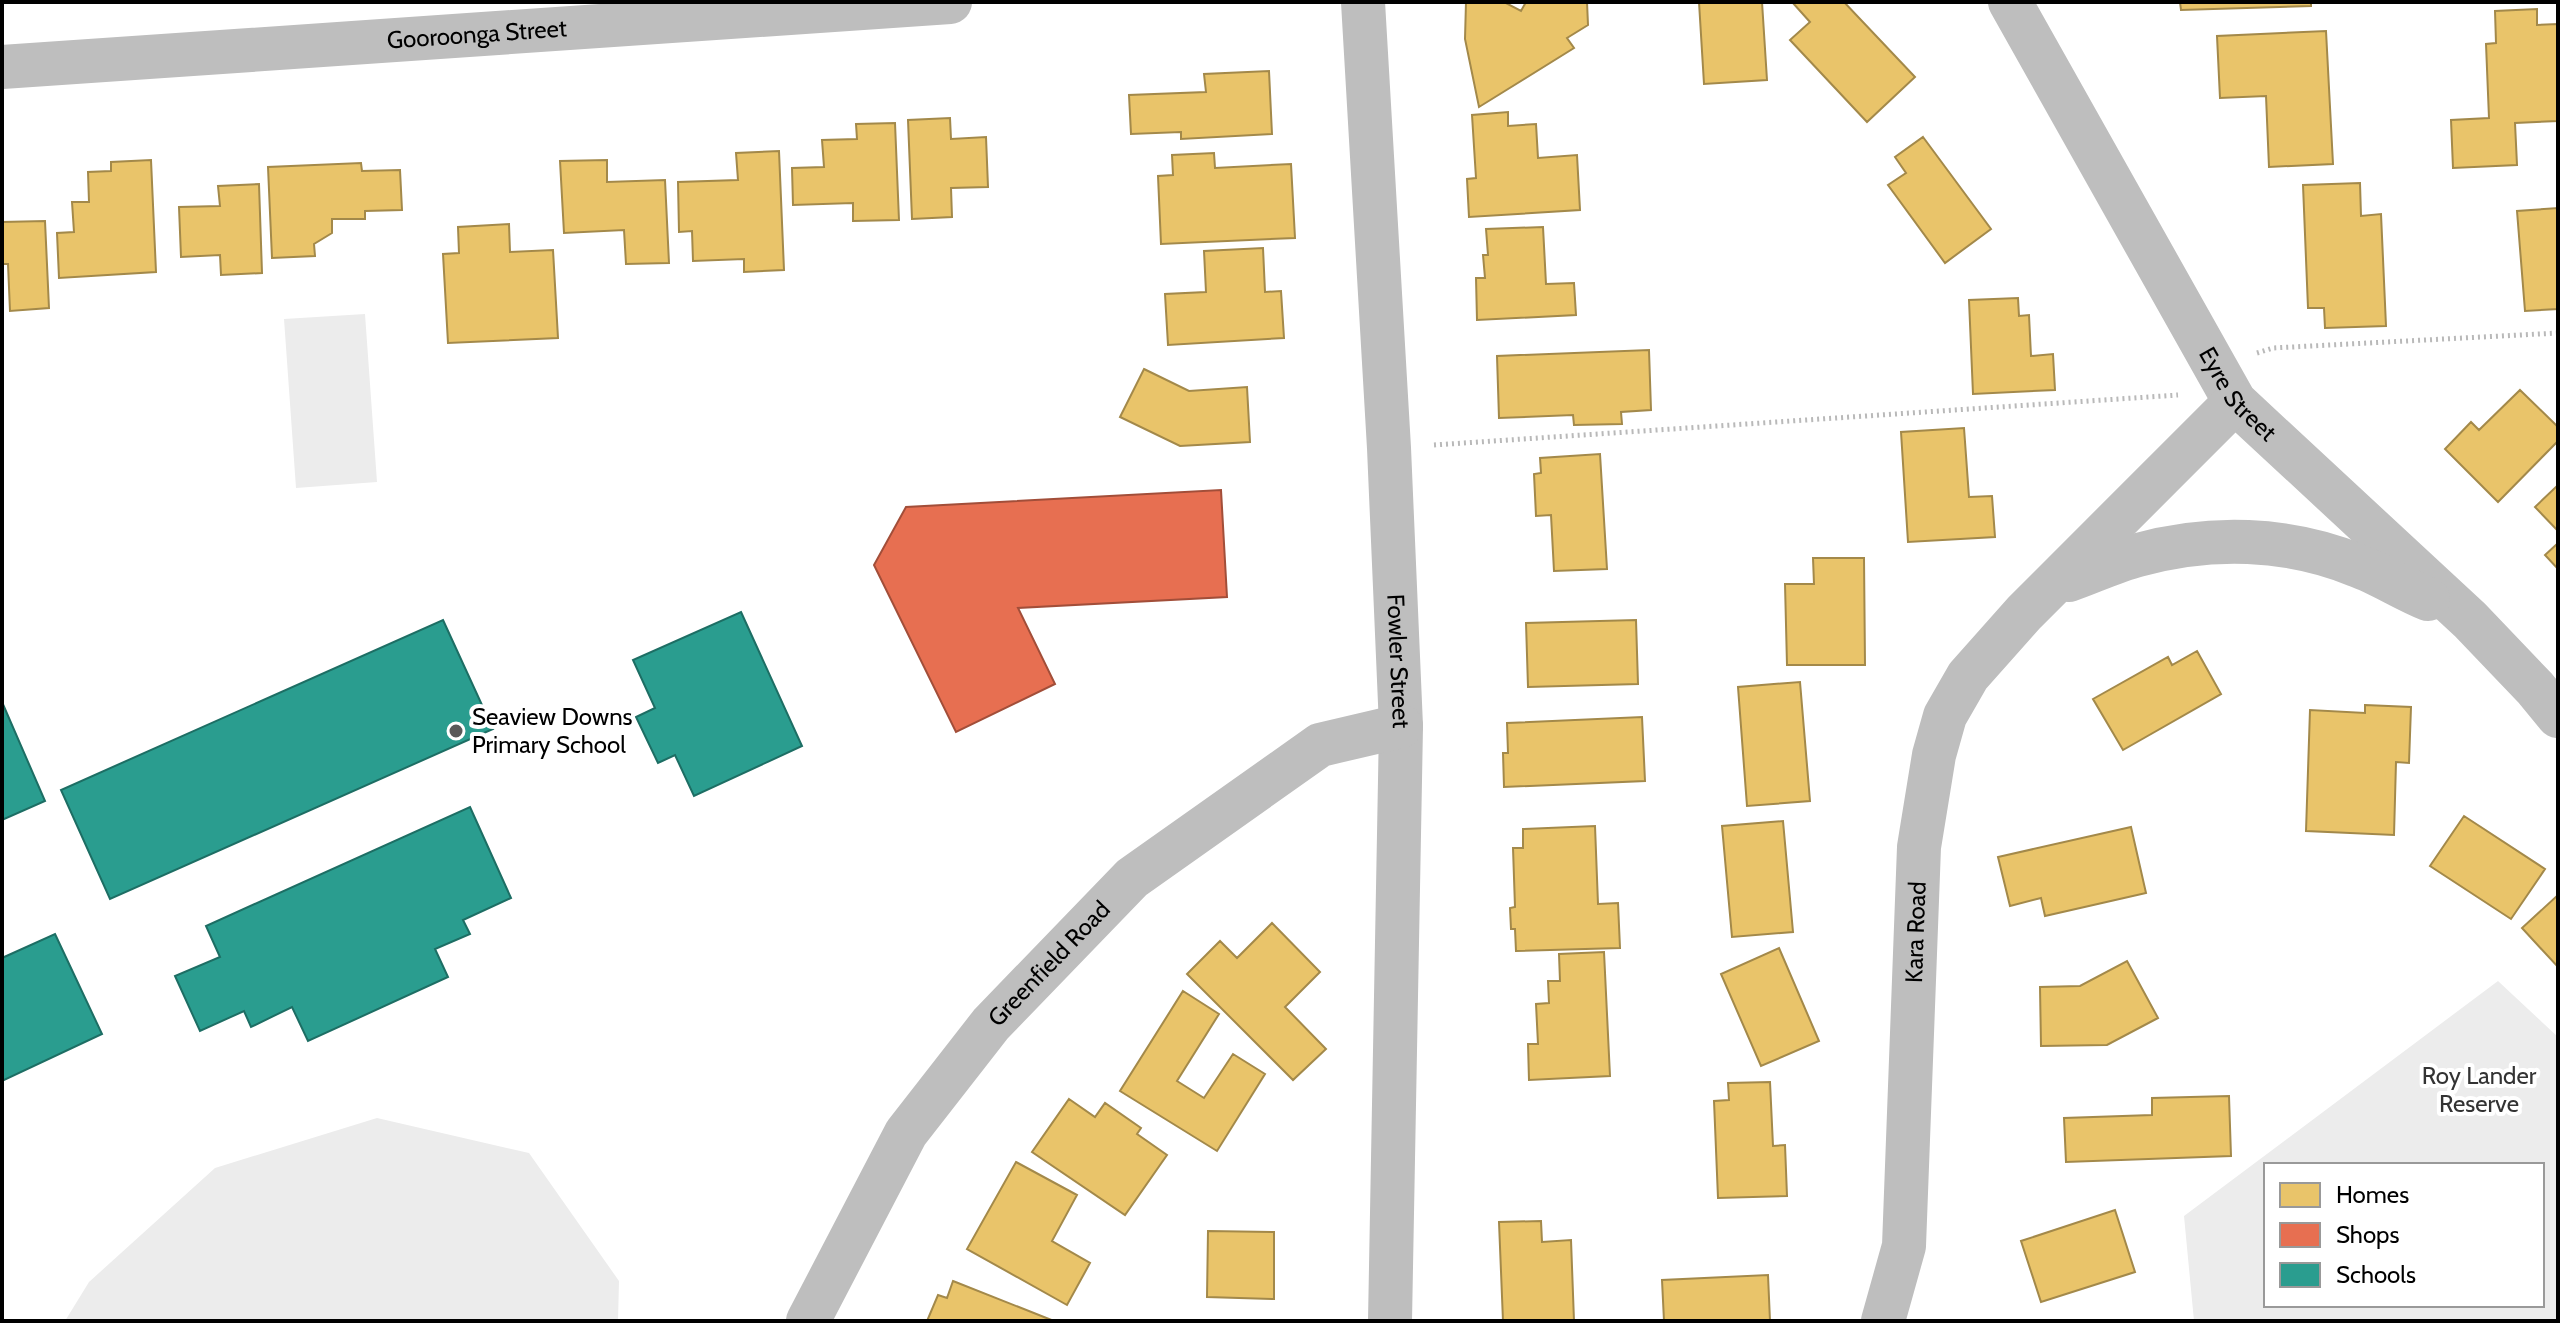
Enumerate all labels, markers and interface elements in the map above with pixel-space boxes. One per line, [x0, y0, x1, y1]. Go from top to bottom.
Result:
street label: Gooroonga Street [386, 13, 568, 55]
street label: Eyre Street [2193, 342, 2283, 447]
street label: Fowler Street [1381, 593, 1416, 729]
place label: Seaview Downs Primary School [472, 702, 633, 759]
marker: Seaview Downs Primary School [447, 722, 465, 740]
street label: Kara Road [1899, 881, 1932, 983]
street label: Greenfield Road [982, 895, 1116, 1032]
park label: Roy Lander Reserve [2422, 1061, 2537, 1118]
legend [2264, 1163, 2544, 1307]
text: Homes [2336, 1180, 2409, 1209]
text: Shops [2336, 1220, 2399, 1249]
text: Schools [2336, 1260, 2416, 1289]

